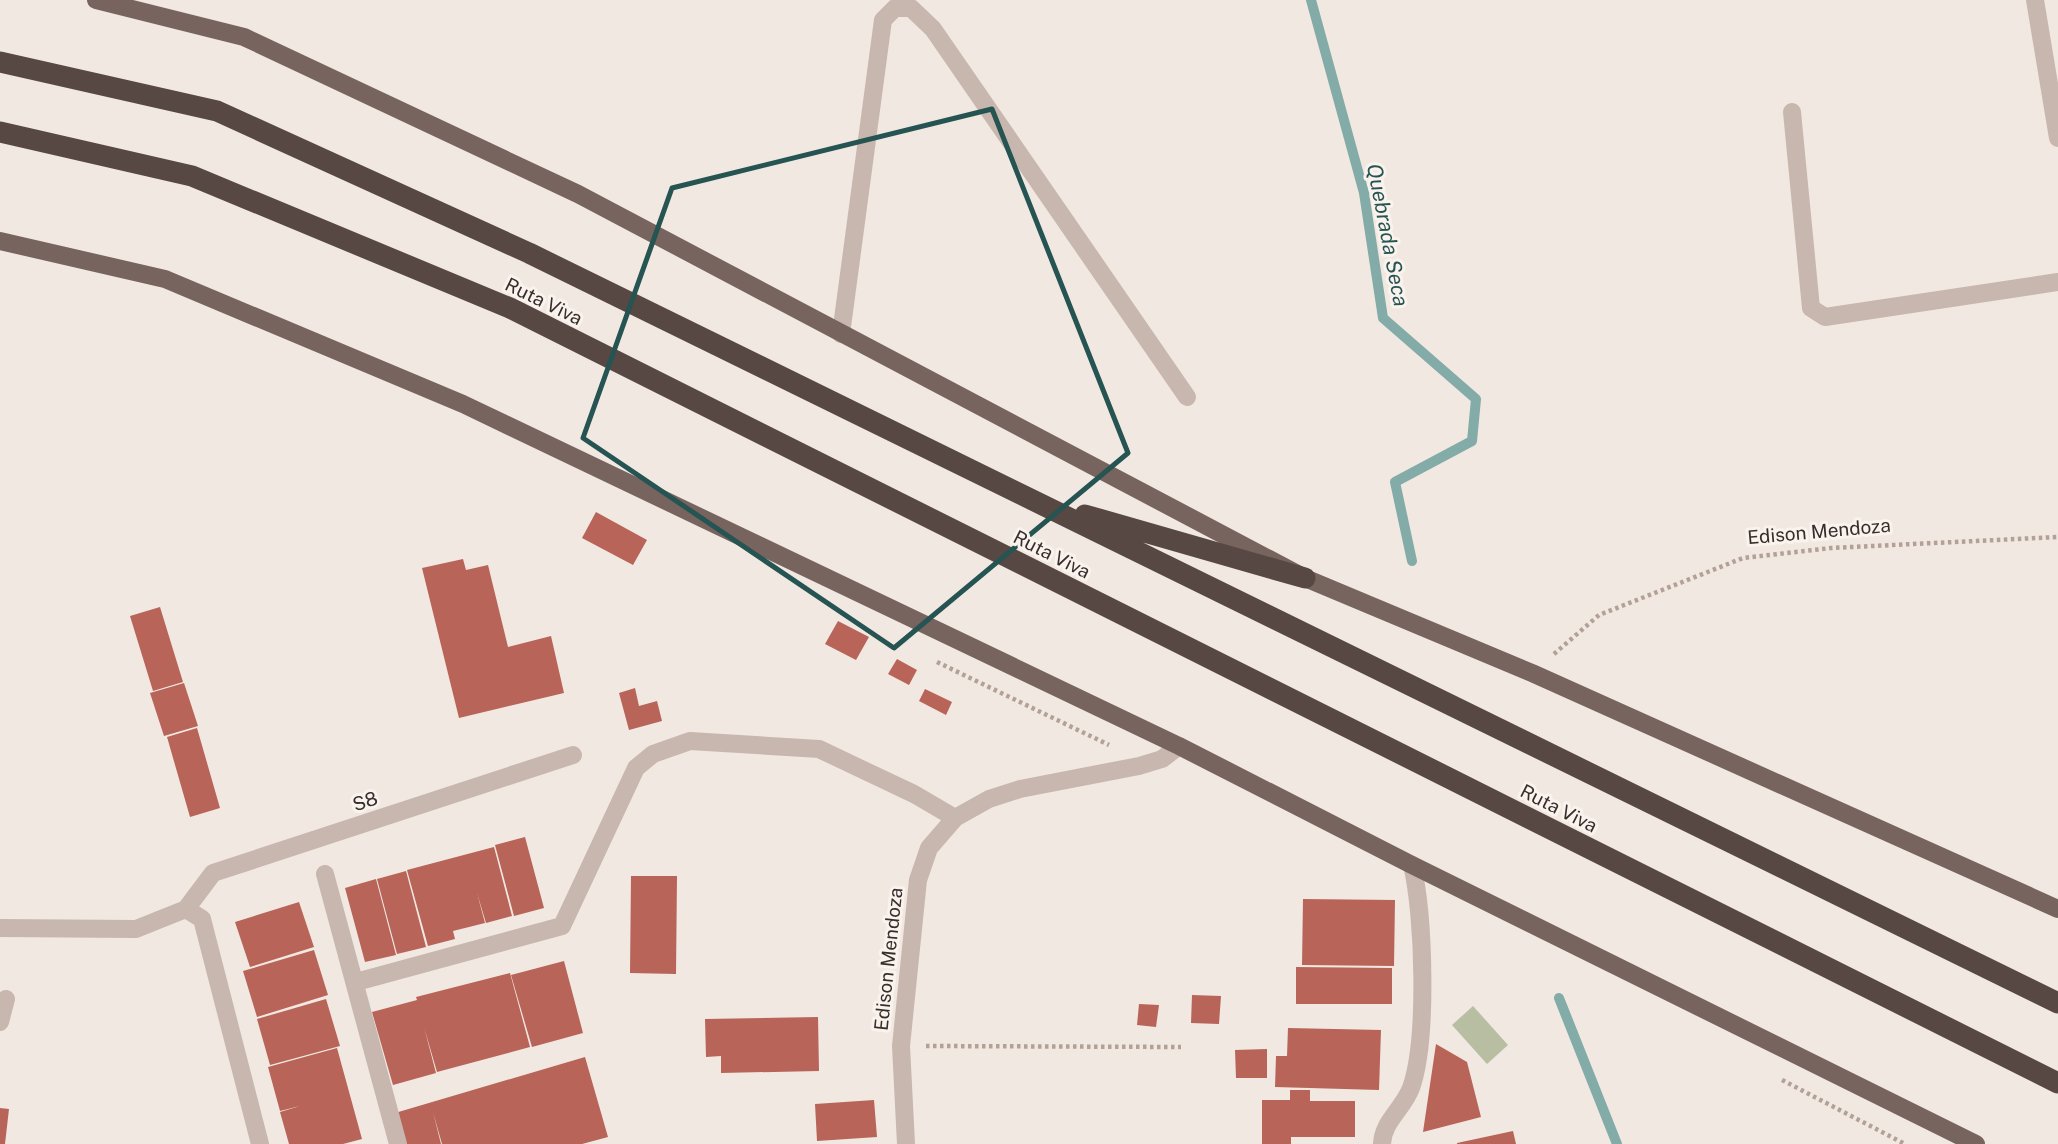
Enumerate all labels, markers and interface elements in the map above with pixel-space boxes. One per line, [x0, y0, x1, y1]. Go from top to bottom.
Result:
water label: Quebrada Seca [1362, 162, 1414, 308]
street label: Ruta Viva [502, 273, 586, 329]
street label: Edison Mendoza [1746, 514, 1892, 548]
street label: Ruta Viva [1010, 525, 1094, 583]
street label: Ruta Viva [1517, 779, 1601, 837]
street label: S8 [350, 787, 380, 815]
street label: Edison Mendoza [870, 886, 906, 1032]

